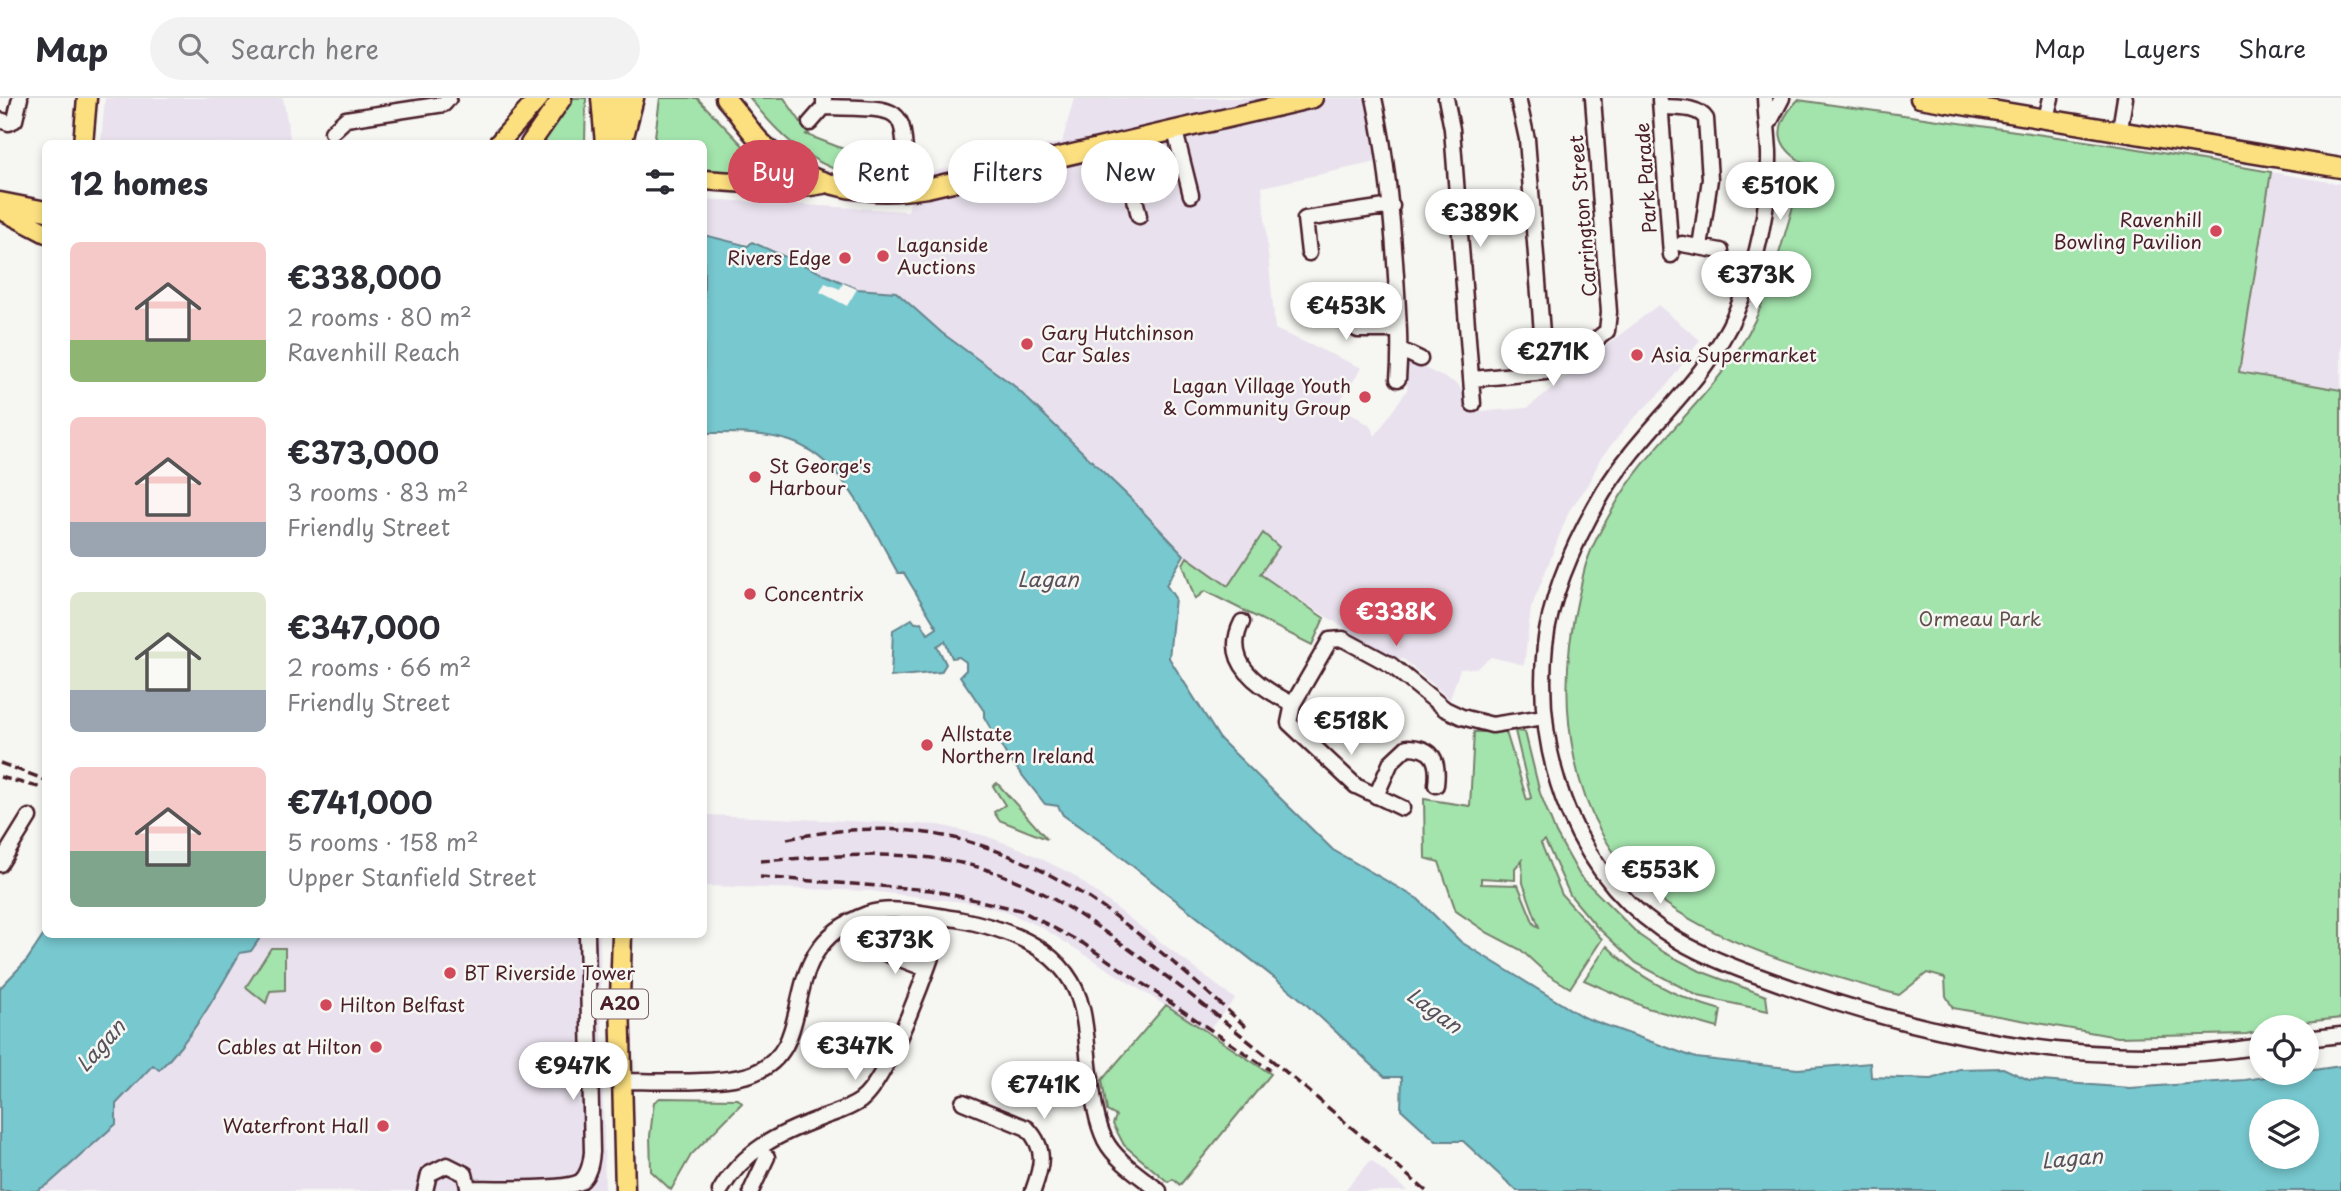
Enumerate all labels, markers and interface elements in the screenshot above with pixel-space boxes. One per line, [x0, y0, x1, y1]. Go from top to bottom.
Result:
search box [150, 17, 640, 80]
text: Map [35, 23, 108, 73]
icon: search [174, 29, 212, 67]
text: Search here [230, 29, 379, 68]
text: Map [2034, 30, 2085, 66]
text: Layers [2123, 30, 2200, 66]
text: Share [2238, 30, 2306, 66]
street label: Park Parade [1627, 122, 1663, 234]
street label: Carrington Street [1561, 134, 1603, 298]
chip: Buy [728, 140, 819, 203]
chip: Rent [833, 140, 934, 203]
chip: Filters [948, 140, 1067, 203]
chip: New [1081, 140, 1179, 203]
text: 12 homes [70, 160, 208, 205]
pin: €510K [1731, 162, 1829, 222]
icon: filters [641, 163, 679, 201]
text: €510K [1741, 167, 1819, 202]
pin: €389K [1431, 190, 1529, 249]
text: €389K [1441, 194, 1519, 229]
place label: Ravenhill Bowling Pavilion [2053, 205, 2202, 255]
marker: Ravenhill Bowling Pavilion [2208, 223, 2224, 239]
place label: Laganside Auctions [897, 230, 988, 280]
place label: Rivers Edge [727, 243, 831, 271]
marker: Laganside Auctions [875, 248, 891, 264]
marker: Rivers Edge [837, 250, 853, 266]
pin: €373K [1707, 252, 1805, 311]
text: €338,000 [287, 254, 442, 299]
text: €373K [1717, 256, 1795, 291]
icon: home [126, 270, 210, 354]
pin: €453K [1297, 282, 1395, 342]
text: €453K [1306, 287, 1386, 322]
text: 2 rooms · 80 m² [287, 299, 472, 334]
place label: Gary Hutchinson Car Sales [1041, 318, 1194, 368]
pin: €271K [1504, 328, 1602, 388]
text: €271K [1517, 333, 1589, 368]
text: Ravenhill Reach [287, 334, 460, 369]
marker: Gary Hutchinson Car Sales [1019, 336, 1035, 352]
place label: Asia Supermarket [1651, 340, 1817, 368]
marker: Asia Supermarket [1629, 347, 1645, 363]
place label: Lagan Village Youth & Community Group [1163, 371, 1351, 421]
marker: Lagan Village Youth & Community Group [1357, 389, 1373, 405]
text: €373,000 [287, 429, 439, 474]
icon: home [126, 445, 210, 529]
place label: St George's Harbour [769, 451, 871, 501]
marker: St George's Harbour [747, 469, 763, 485]
text: 3 rooms · 83 m² [287, 474, 469, 509]
text: Friendly Street [287, 509, 450, 544]
water label: Lagan [1017, 562, 1080, 594]
place label: Concentrix [764, 579, 864, 607]
marker: Concentrix [742, 586, 758, 602]
pin: €338K [1347, 588, 1445, 648]
text: €338K [1356, 593, 1436, 628]
text: €347,000 [287, 604, 440, 649]
park label: Ormeau Park [1919, 604, 2042, 632]
icon: home [126, 620, 210, 704]
text: 2 rooms · 66 m² [287, 649, 471, 684]
text: Friendly Street [287, 684, 450, 719]
pin: €518K [1302, 698, 1400, 757]
text: €518K [1314, 702, 1388, 737]
place label: Allstate Northern Ireland [941, 719, 1095, 769]
marker: Allstate Northern Ireland [919, 737, 935, 753]
text: €741,000 [287, 779, 433, 824]
icon: home [126, 795, 210, 879]
text: 5 rooms · 158 m² [287, 824, 479, 859]
pin: €553K [1611, 846, 1709, 906]
text: €553K [1621, 851, 1699, 886]
text: Upper Stanfield Street [287, 859, 536, 894]
pin: €373K [846, 916, 944, 976]
text: €373K [856, 921, 934, 956]
place label: BT Riverside Tower [464, 958, 635, 986]
marker: BT Riverside Tower [442, 965, 458, 981]
water label: Lagan [1401, 978, 1471, 1041]
road number: A20 [592, 989, 648, 1018]
place label: Hilton Belfast [340, 990, 465, 1018]
marker: Hilton Belfast [318, 997, 334, 1013]
water label: Lagan [67, 1010, 133, 1078]
map controls [2249, 1015, 2319, 1169]
button: locate [2249, 1015, 2319, 1085]
pin: €347K [806, 1023, 904, 1082]
text: €347K [816, 1027, 894, 1062]
place label: Cables at Hilton [217, 1032, 362, 1060]
marker: Cables at Hilton [368, 1039, 384, 1055]
pin: €947K [524, 1042, 622, 1102]
text: €947K [535, 1047, 611, 1082]
pin: €741K [995, 1062, 1093, 1121]
text: €741K [1007, 1066, 1081, 1101]
button: layers [2249, 1099, 2319, 1169]
place label: Waterfront Hall [223, 1111, 369, 1139]
marker: Waterfront Hall [375, 1118, 391, 1134]
water label: Lagan [2040, 1138, 2105, 1176]

